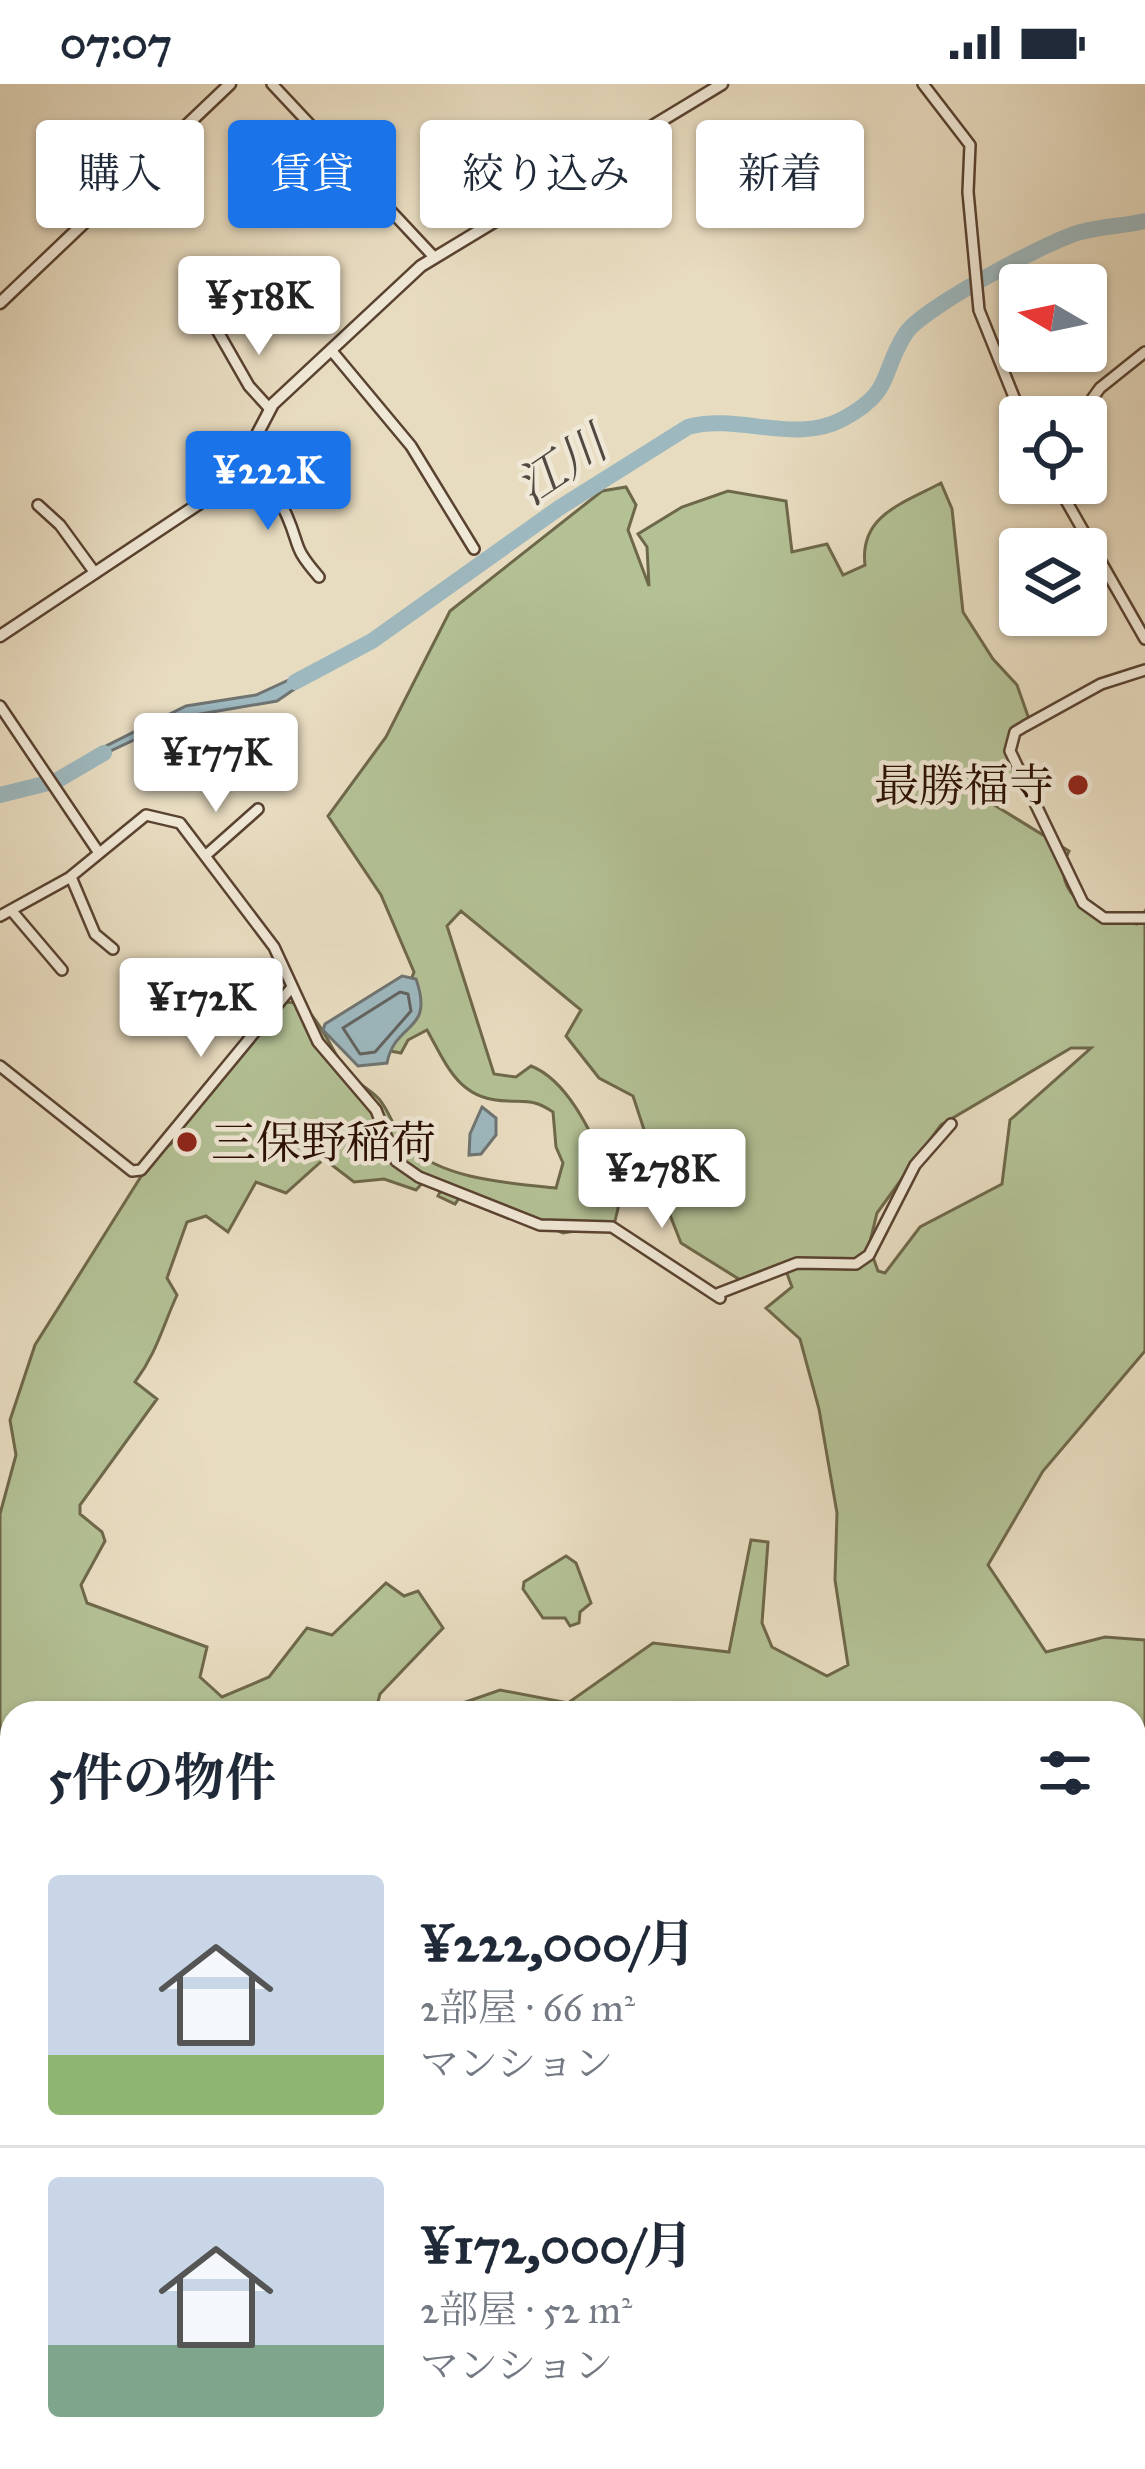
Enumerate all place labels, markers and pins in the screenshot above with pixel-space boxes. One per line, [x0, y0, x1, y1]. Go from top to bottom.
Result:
pin: ¥518K [175, 256, 343, 358]
pin: ¥222K [184, 431, 352, 533]
pin: ¥177K [132, 713, 300, 815]
place label: 最勝福寺 [874, 758, 1054, 813]
marker: 最勝福寺 [1065, 772, 1091, 798]
pin: ¥172K [117, 958, 285, 1060]
place label: 三保野稲荷 [211, 1115, 436, 1170]
marker: 三保野稲荷 [174, 1129, 200, 1155]
pin: ¥278K [578, 1129, 746, 1231]

